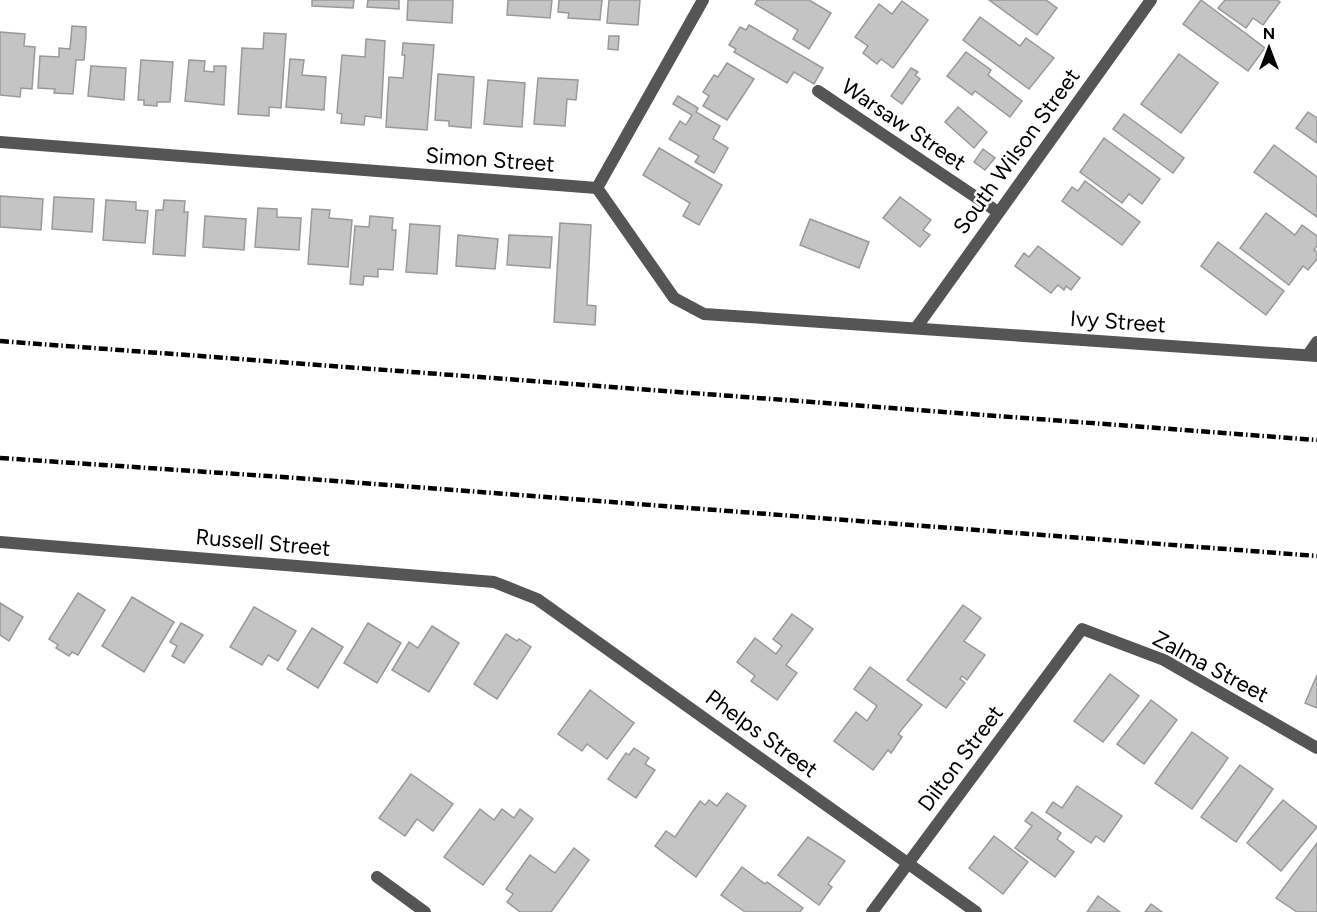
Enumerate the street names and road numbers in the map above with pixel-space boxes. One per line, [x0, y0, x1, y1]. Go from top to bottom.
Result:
street label: South Wilson Street [947, 63, 1086, 239]
street label: Warsaw Street [836, 73, 971, 176]
street label: Simon Street [424, 142, 555, 177]
street label: Ivy Street [1069, 305, 1167, 338]
street label: Russell Street [194, 523, 332, 562]
street label: Zalma Street [1148, 625, 1273, 708]
street label: Phelps Street [700, 684, 823, 783]
street label: Dilton Street [912, 700, 1009, 817]

